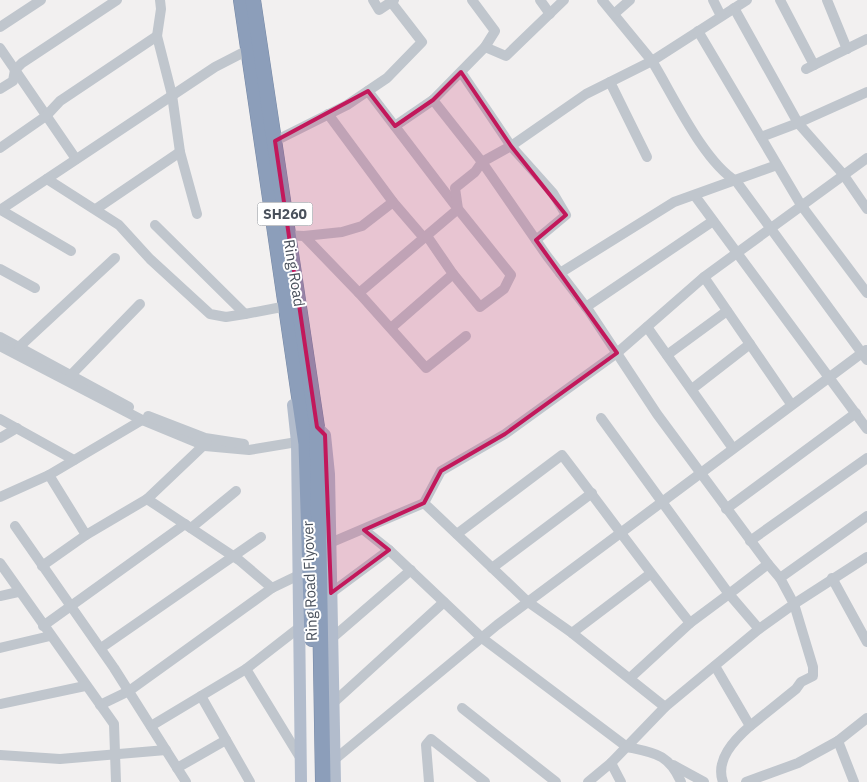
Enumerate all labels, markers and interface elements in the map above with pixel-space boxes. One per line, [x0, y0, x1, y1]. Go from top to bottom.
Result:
road number: SH260 [258, 202, 312, 225]
street label: Ring Road [280, 238, 309, 308]
street label: Ring Road Flyover [298, 520, 321, 641]

